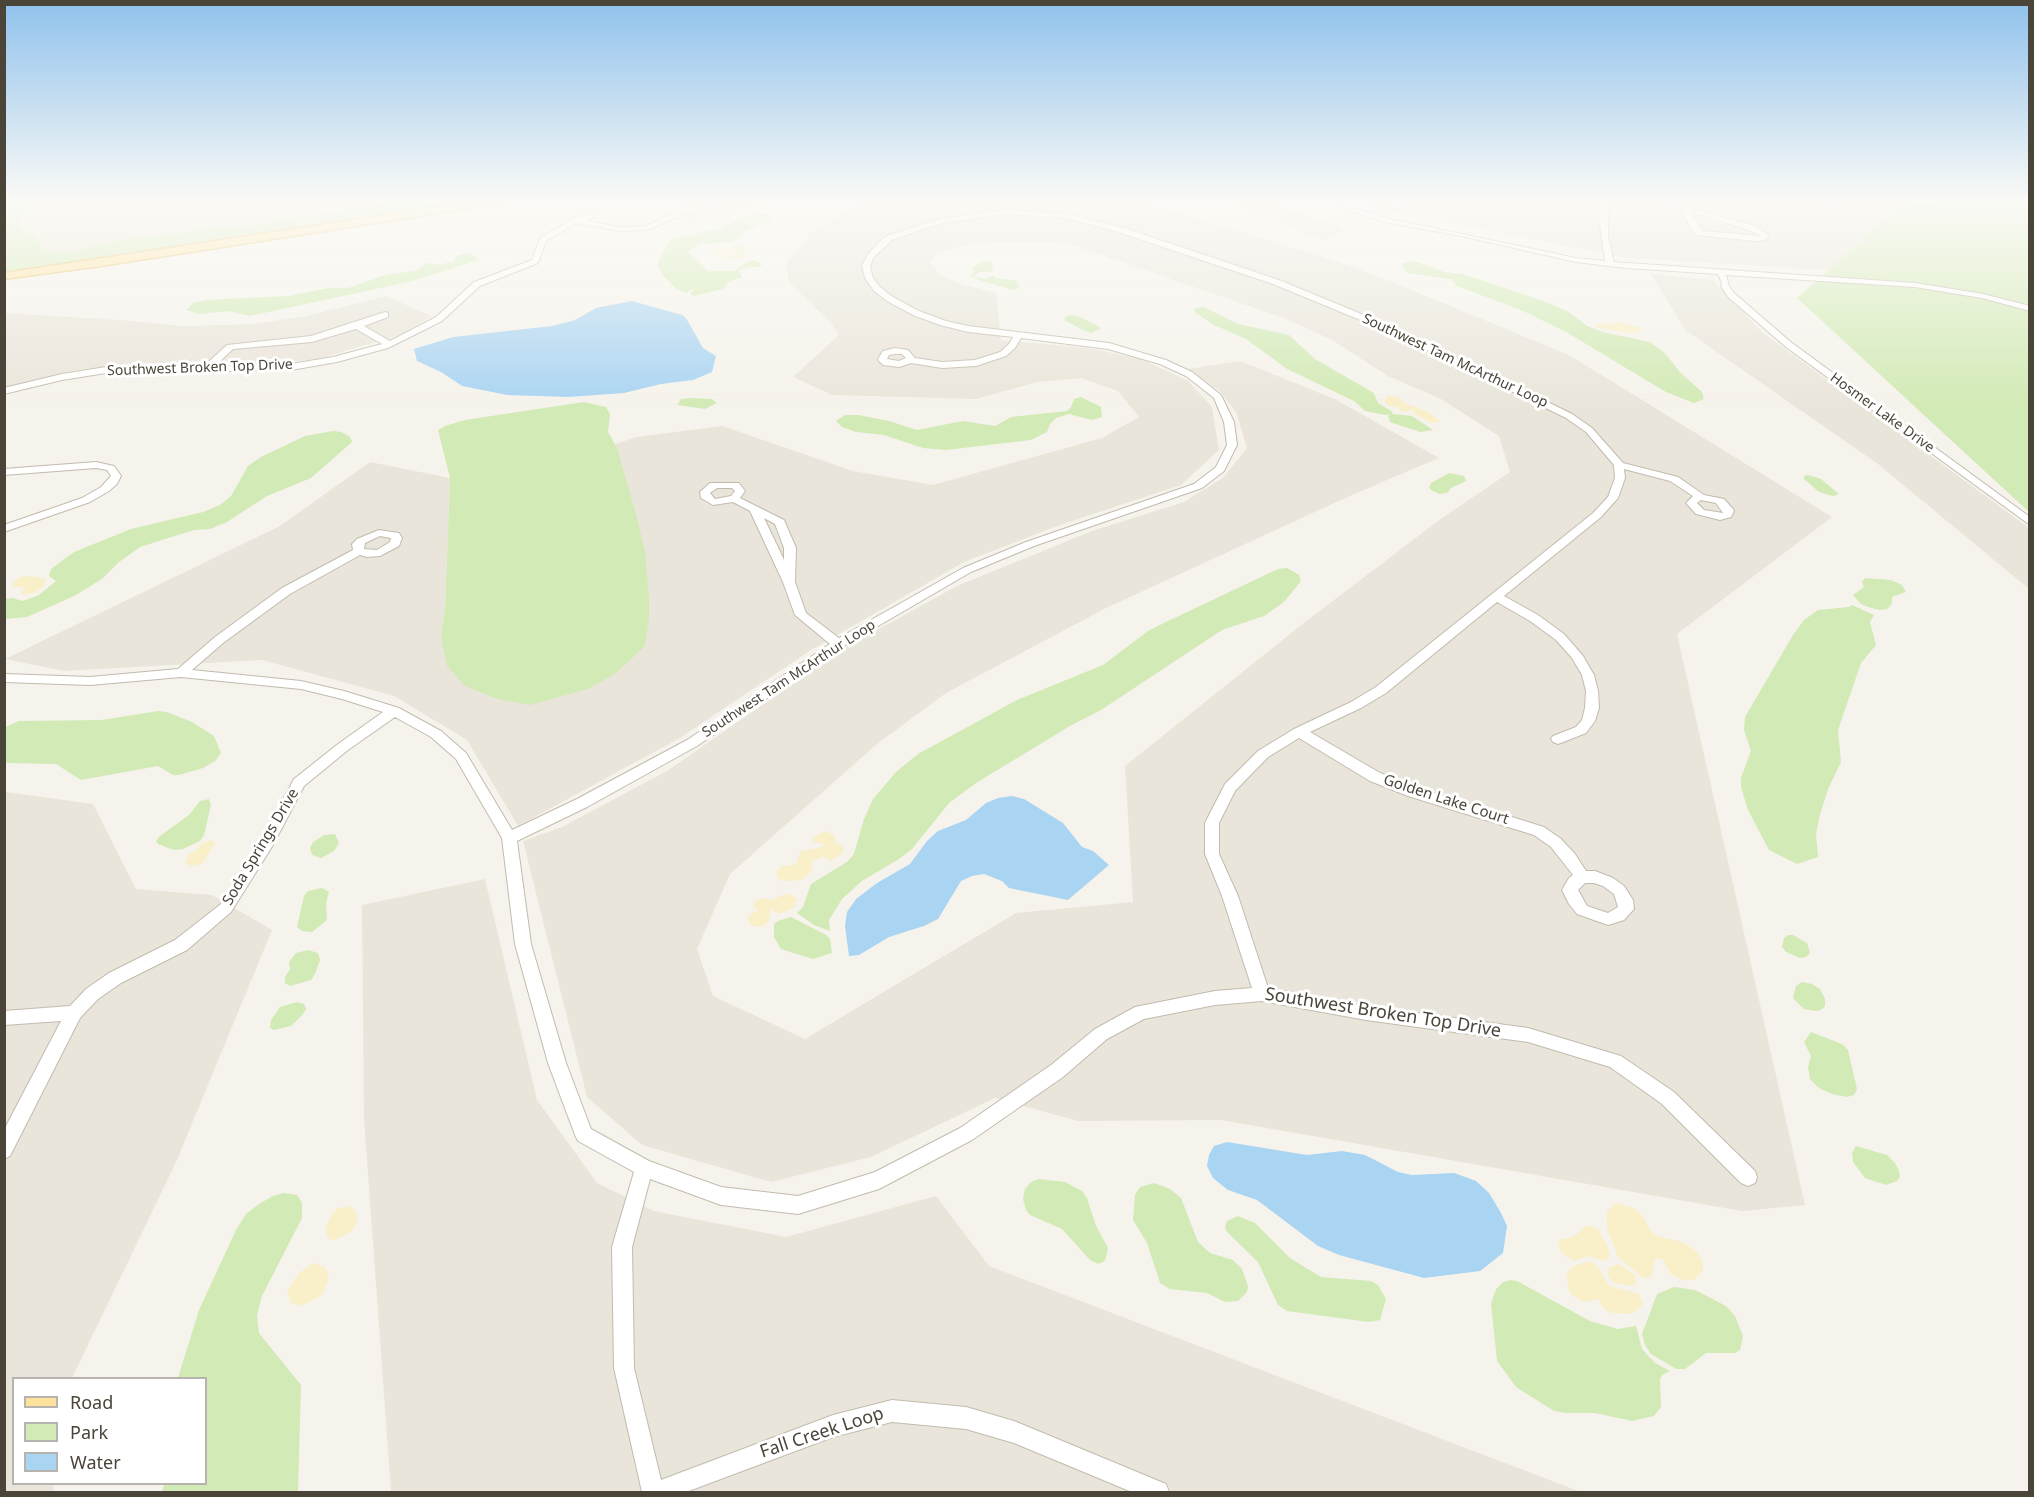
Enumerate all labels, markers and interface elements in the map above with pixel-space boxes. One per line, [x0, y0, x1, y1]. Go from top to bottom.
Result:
street label: Southwest Tam McArthur Loop [1360, 311, 1550, 411]
street label: Southwest Broken Top Drive [107, 356, 293, 380]
street label: Hosmer Lake Drive [1827, 370, 1937, 456]
street label: Southwest Tam McArthur Loop [699, 617, 879, 741]
street label: Golden Lake Court [1381, 771, 1511, 829]
street label: Soda Springs Drive [219, 785, 303, 909]
street label: Southwest Broken Top Drive [1263, 984, 1503, 1042]
legend [12, 1377, 207, 1485]
text: Road [70, 1390, 113, 1414]
street label: Fall Creek Loop [757, 1403, 887, 1463]
text: Park [70, 1420, 108, 1444]
text: Water [70, 1450, 121, 1474]

